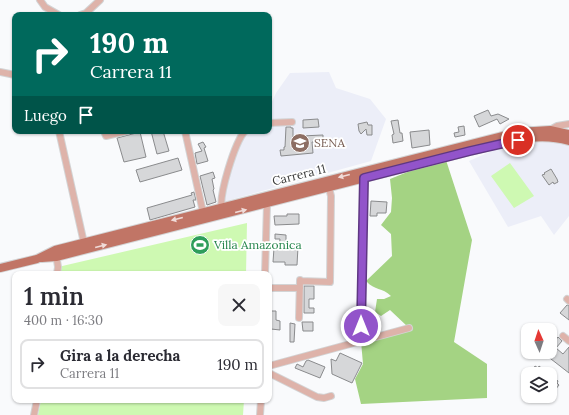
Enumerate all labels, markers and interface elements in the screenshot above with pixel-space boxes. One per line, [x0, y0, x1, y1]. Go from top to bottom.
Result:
text: 190 m [90, 25, 168, 61]
icon: right [24, 28, 76, 80]
text: Carrera 11 [90, 60, 172, 83]
icon: arrive [75, 104, 97, 126]
text: Luego [24, 106, 67, 125]
pin [501, 123, 535, 157]
icon: arrive [507, 129, 529, 151]
school or university icon: SENA [289, 132, 311, 154]
place label: SENA [314, 135, 345, 150]
street label: Carrera 11 [271, 161, 327, 188]
one-way arrow [338, 173, 350, 179]
one-way arrow [235, 207, 247, 213]
one-way arrow [171, 216, 183, 222]
sports icon: Villa Amazonica [189, 234, 211, 256]
place label: Villa Amazonica [213, 237, 302, 252]
one-way arrow [96, 243, 108, 249]
text: 1 min [24, 281, 84, 312]
button: close [218, 284, 260, 326]
position arrow [340, 305, 382, 347]
text: 400 m · 16:30 [24, 312, 103, 329]
north arrow [521, 323, 557, 359]
map controls [521, 323, 557, 403]
text: Gira a la derecha [60, 346, 180, 365]
icon: right [26, 353, 48, 375]
text: 190 m [217, 355, 258, 374]
text: Carrera 11 [60, 365, 119, 382]
button: layers [521, 367, 557, 403]

